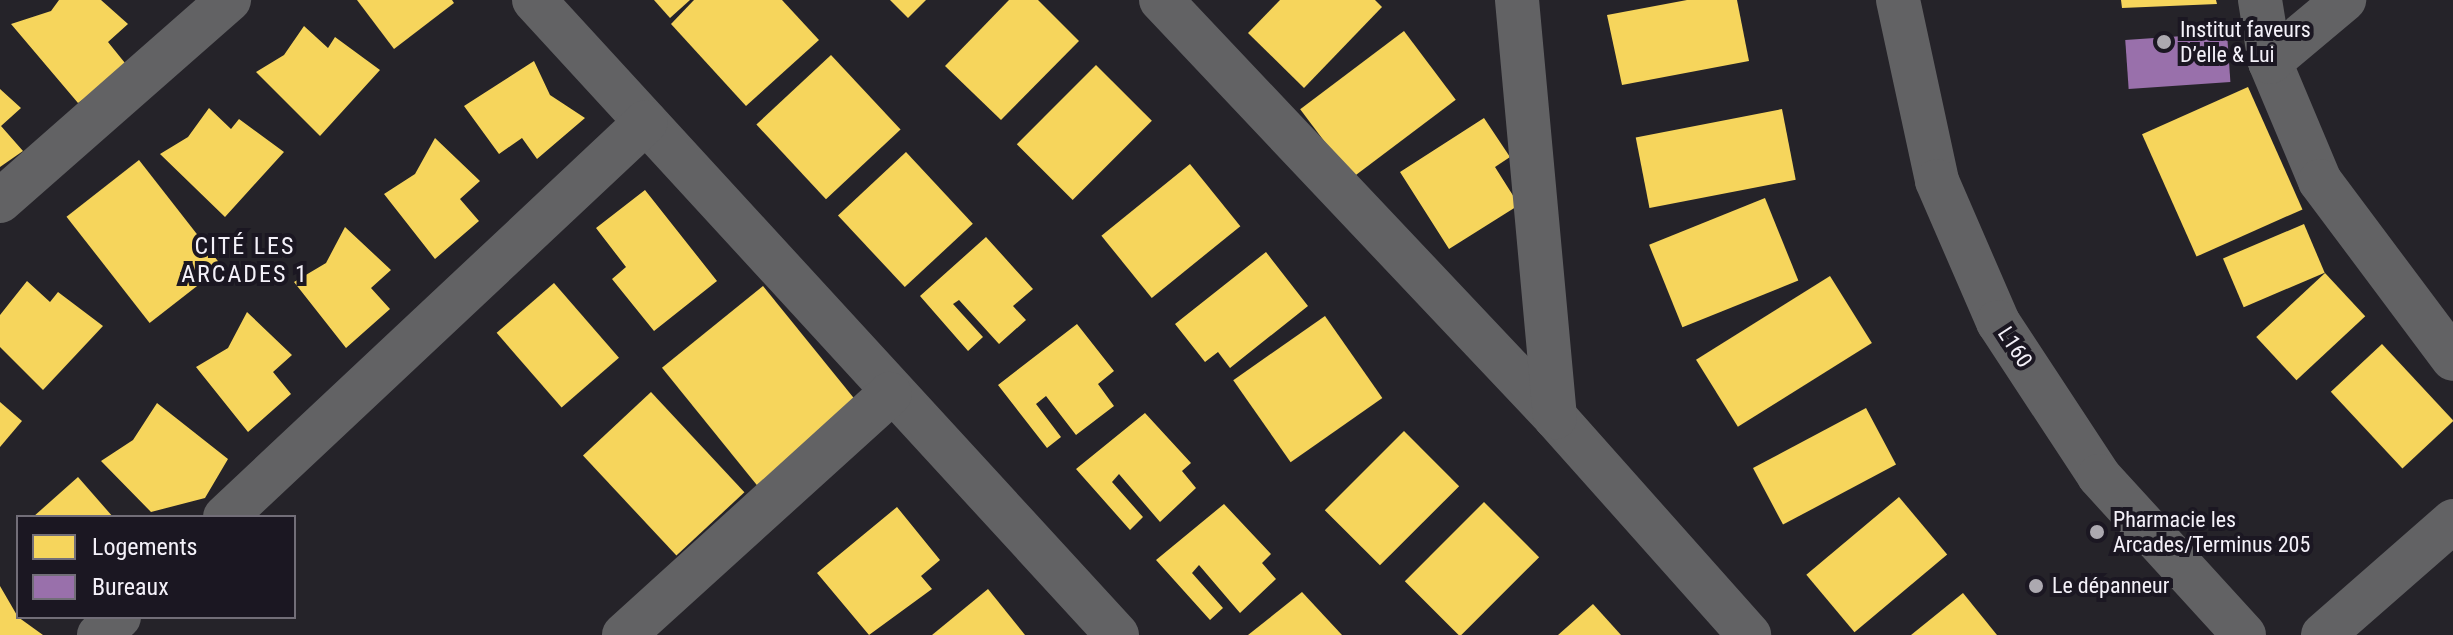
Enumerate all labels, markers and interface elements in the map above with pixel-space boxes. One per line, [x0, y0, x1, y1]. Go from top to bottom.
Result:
place label: Institut faveurs D’elle & Lui [2180, 16, 2311, 68]
marker: Institut faveurs D’elle & Lui [2155, 33, 2173, 51]
district label: CITÉ LES ARCADES 1 [181, 233, 309, 289]
street label: L160 [1992, 322, 2038, 372]
place label: Pharmacie les Arcades/Terminus 205 [2113, 506, 2310, 558]
legend [16, 515, 296, 619]
marker: Pharmacie les Arcades/Terminus 205 [2088, 523, 2106, 541]
text: Logements [92, 533, 198, 561]
text: Bureaux [92, 573, 169, 601]
place label: Le dépanneur [2052, 573, 2169, 599]
marker: Le dépanneur [2027, 577, 2045, 595]

